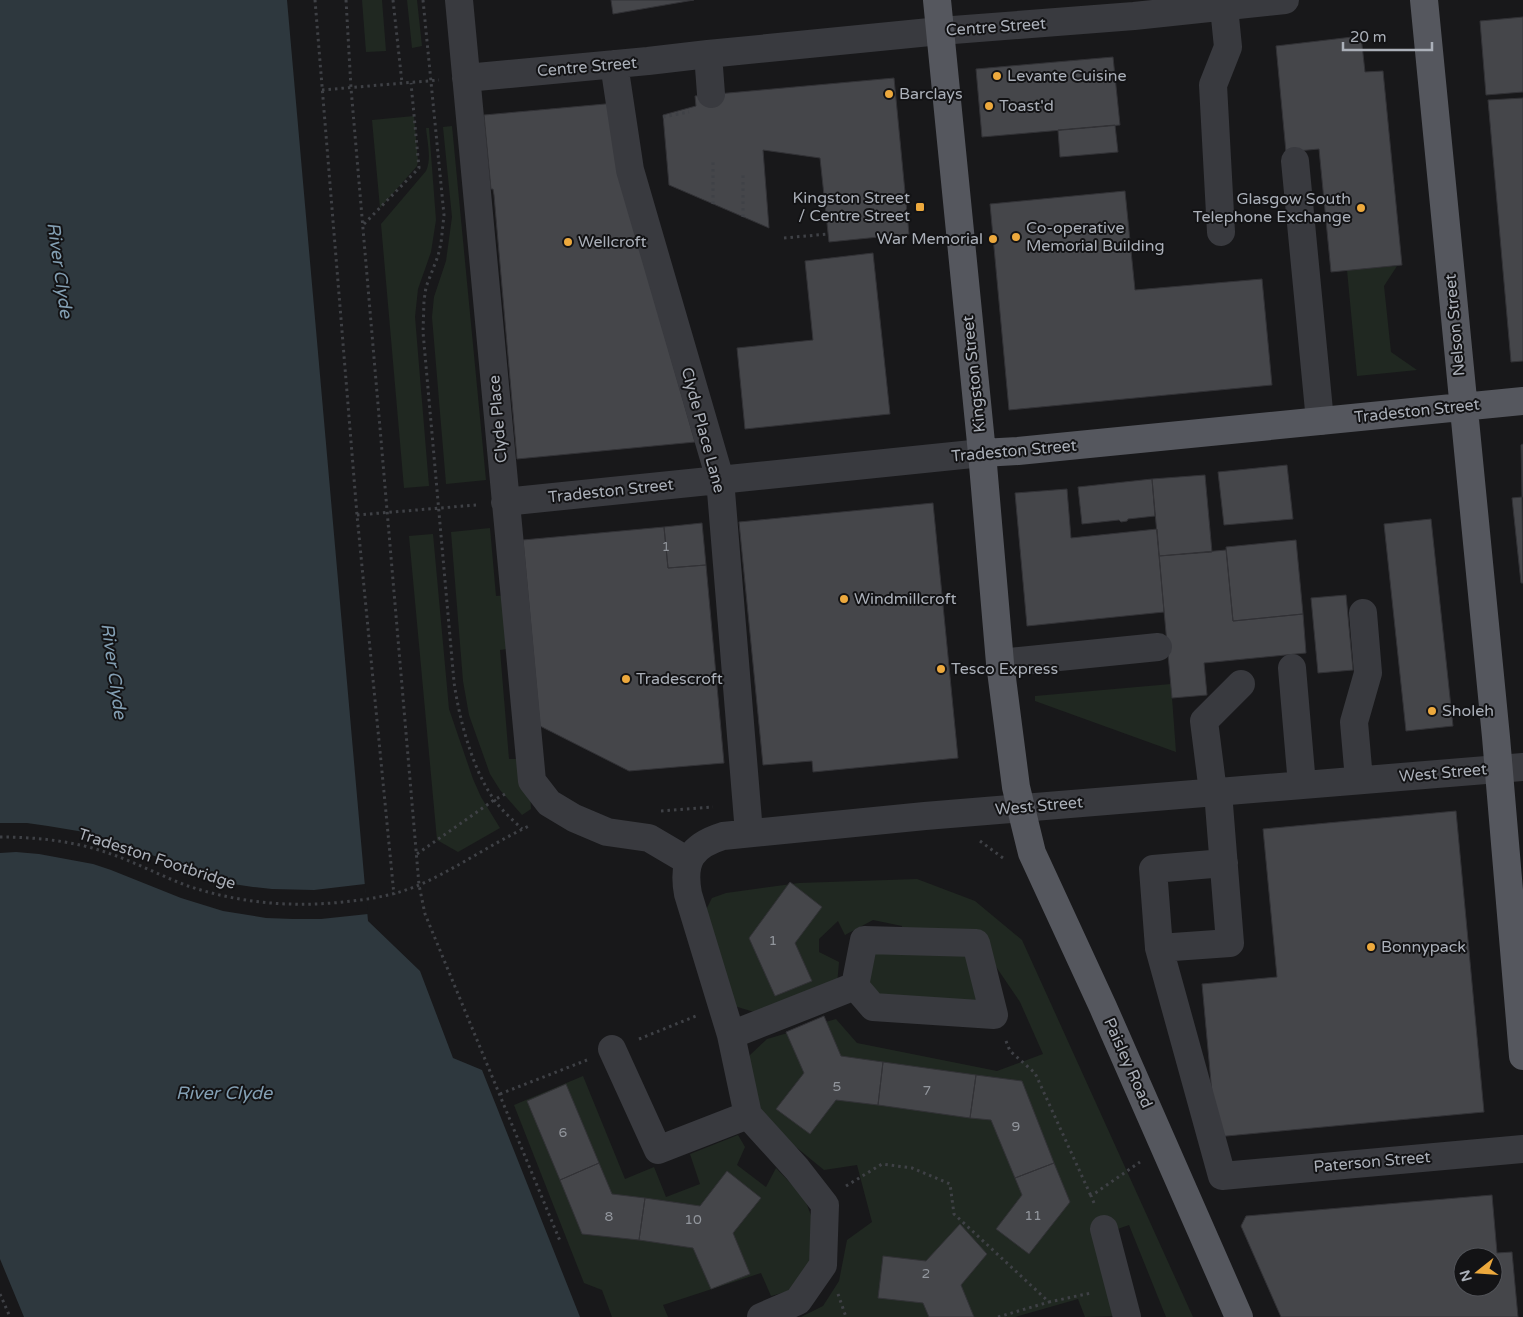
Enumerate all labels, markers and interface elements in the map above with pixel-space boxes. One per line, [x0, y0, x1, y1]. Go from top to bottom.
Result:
street label: Centre Street [945, 14, 1047, 40]
scale bar [1343, 20, 1432, 52]
text: 20 m [1350, 28, 1387, 46]
street label: Centre Street [536, 53, 638, 81]
place label: Levante Cuisine [1007, 66, 1126, 86]
marker: Levante Cuisine [991, 70, 1003, 82]
place label: Barclays [899, 84, 963, 104]
marker: Barclays [883, 88, 895, 100]
place label: Toast'd [999, 96, 1054, 116]
marker: Toast'd [983, 100, 995, 112]
place label: Kingston Street / Centre Street [792, 188, 910, 226]
place label: Glasgow South Telephone Exchange [1193, 189, 1351, 227]
marker: Kingston Street / Centre Street [914, 201, 926, 213]
marker: Glasgow South Telephone Exchange [1355, 202, 1367, 214]
place label: Co-operative Memorial Building [1026, 218, 1165, 256]
water label: River Clyde [42, 221, 78, 320]
place label: War Memorial [876, 229, 983, 249]
marker: Co-operative Memorial Building [1010, 231, 1022, 243]
place label: Wellcroft [578, 232, 647, 252]
marker: War Memorial [987, 233, 999, 245]
marker: Wellcroft [562, 236, 574, 248]
street label: Nelson Street [1441, 273, 1469, 377]
street label: Kingston Street [958, 315, 990, 433]
street label: Clyde Place Lane [677, 365, 729, 495]
street label: Clyde Place [484, 374, 512, 464]
street label: Tradeston Street [1353, 394, 1481, 428]
street label: Tradeston Street [950, 436, 1078, 466]
street label: Tradeston Street [547, 474, 675, 508]
house number: 1 [662, 538, 670, 555]
place label: Windmillcroft [854, 589, 957, 609]
marker: Windmillcroft [838, 593, 850, 605]
water label: River Clyde [96, 622, 132, 721]
place label: Tesco Express [951, 659, 1058, 679]
marker: Tesco Express [935, 663, 947, 675]
place label: Tradescroft [636, 669, 723, 689]
marker: Tradescroft [620, 673, 632, 685]
place label: Sholeh [1442, 701, 1494, 721]
marker: Sholeh [1426, 705, 1438, 717]
street label: West Street [1398, 759, 1488, 787]
street label: West Street [994, 792, 1084, 820]
street label: Tradeston Footbridge [76, 824, 238, 894]
house number: 1 [769, 932, 777, 949]
place label: Bonnypack [1381, 937, 1466, 957]
marker: Bonnypack [1365, 941, 1377, 953]
street label: Paisley Road [1099, 1015, 1157, 1111]
house number: 5 [833, 1078, 841, 1095]
water label: River Clyde [176, 1082, 273, 1104]
house number: 7 [923, 1082, 931, 1099]
house number: 9 [1012, 1118, 1020, 1135]
house number: 6 [559, 1124, 568, 1141]
street label: Paterson Street [1313, 1147, 1431, 1177]
house number: 11 [1024, 1207, 1042, 1224]
house number: 8 [605, 1208, 614, 1225]
house number: 10 [684, 1211, 702, 1228]
north arrow [1453, 1247, 1503, 1297]
house number: 2 [922, 1265, 930, 1282]
text: N [1456, 1268, 1476, 1284]

